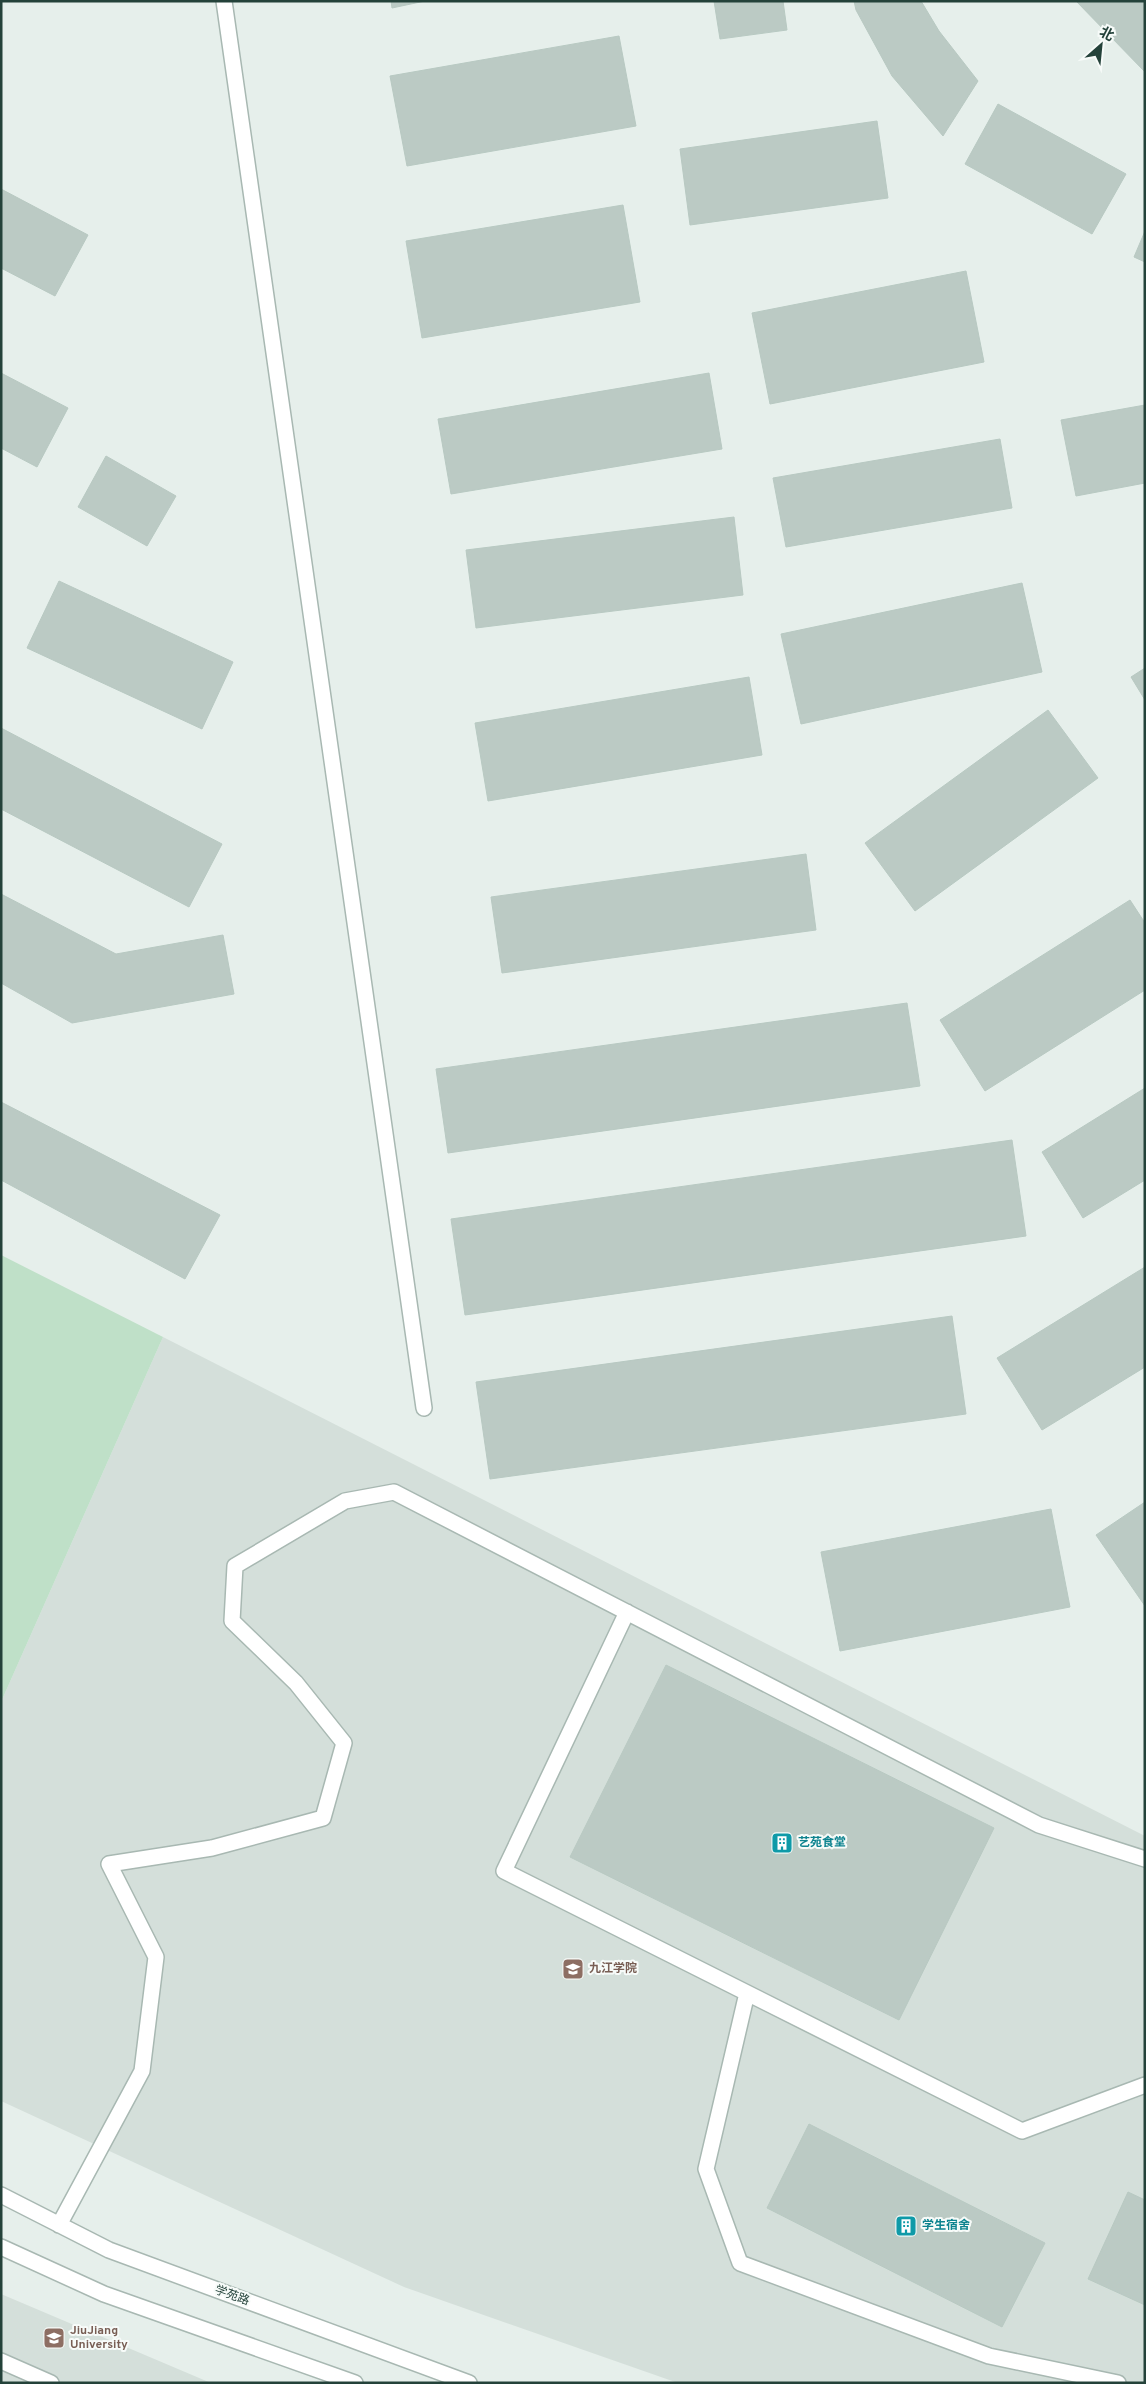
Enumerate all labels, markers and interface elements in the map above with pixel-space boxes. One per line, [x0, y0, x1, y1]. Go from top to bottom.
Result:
north arrow [1076, 20, 1126, 70]
text: 北 [1096, 24, 1116, 46]
building icon: 艺苑食堂 [770, 1831, 794, 1855]
place label: 艺苑食堂 [798, 1835, 846, 1851]
school or university icon: 九江学院 [561, 1957, 585, 1981]
place label: 九江学院 [589, 1961, 637, 1977]
building icon: 学生宿舍 [894, 2214, 918, 2238]
place label: 学生宿舍 [922, 2218, 970, 2234]
street label: 学苑路 [212, 2282, 252, 2310]
place label: JiuJiang University [70, 2323, 128, 2353]
school or university icon: JiuJiang University [42, 2326, 66, 2350]

